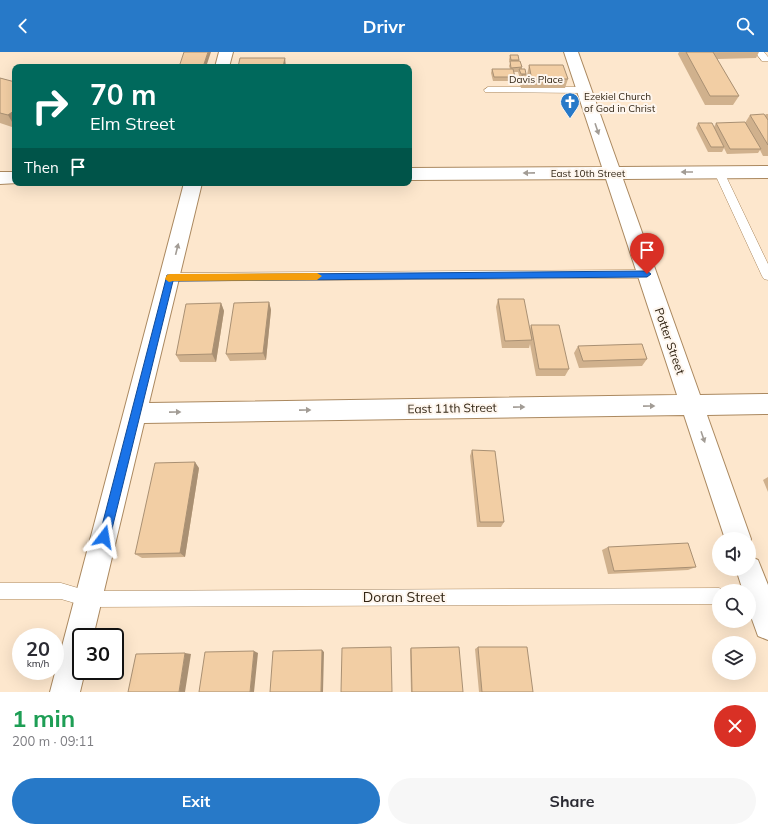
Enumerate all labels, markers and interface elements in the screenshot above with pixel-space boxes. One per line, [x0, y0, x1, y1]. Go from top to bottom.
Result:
icon: back [12, 15, 34, 37]
text: Drivr [363, 15, 405, 38]
icon: search [734, 15, 756, 37]
street label: Davis Place [509, 73, 563, 86]
text: 70 m [90, 77, 156, 112]
icon: right [24, 80, 76, 132]
place label: Ezekiel Church of God in Christ [584, 90, 656, 115]
church icon: Ezekiel Church of God in Christ [559, 91, 581, 119]
text: Elm Street [90, 112, 175, 135]
one-way arrow [594, 123, 600, 135]
icon: arrive [67, 156, 89, 178]
text: Then [24, 158, 59, 177]
street label: East 10th Street [551, 167, 626, 180]
one-way arrow [680, 169, 693, 175]
one-way arrow [522, 170, 535, 176]
pin [630, 233, 664, 274]
icon: arrive [636, 239, 658, 261]
one-way arrow [174, 242, 180, 254]
street label: Potter Street [652, 306, 688, 376]
street label: East 11th Street [407, 400, 497, 416]
one-way arrow [643, 402, 655, 409]
one-way arrow [513, 404, 525, 411]
one-way arrow [299, 407, 311, 414]
one-way arrow [169, 409, 182, 415]
one-way arrow [700, 431, 706, 443]
position arrow [83, 516, 125, 558]
map controls [712, 532, 756, 680]
button: sound [712, 532, 756, 576]
button: search [712, 584, 756, 628]
street label: Doran Street [363, 588, 445, 606]
speed limit sign: 30 [72, 628, 124, 680]
text: 20 [26, 636, 50, 661]
button: layers [712, 636, 756, 680]
text: km/h [27, 657, 49, 670]
text: 1 min [12, 703, 75, 733]
button: close [714, 705, 756, 747]
text: 200 m · 09:11 [12, 733, 94, 749]
button: Exit [12, 778, 380, 824]
button: Share [388, 778, 756, 824]

